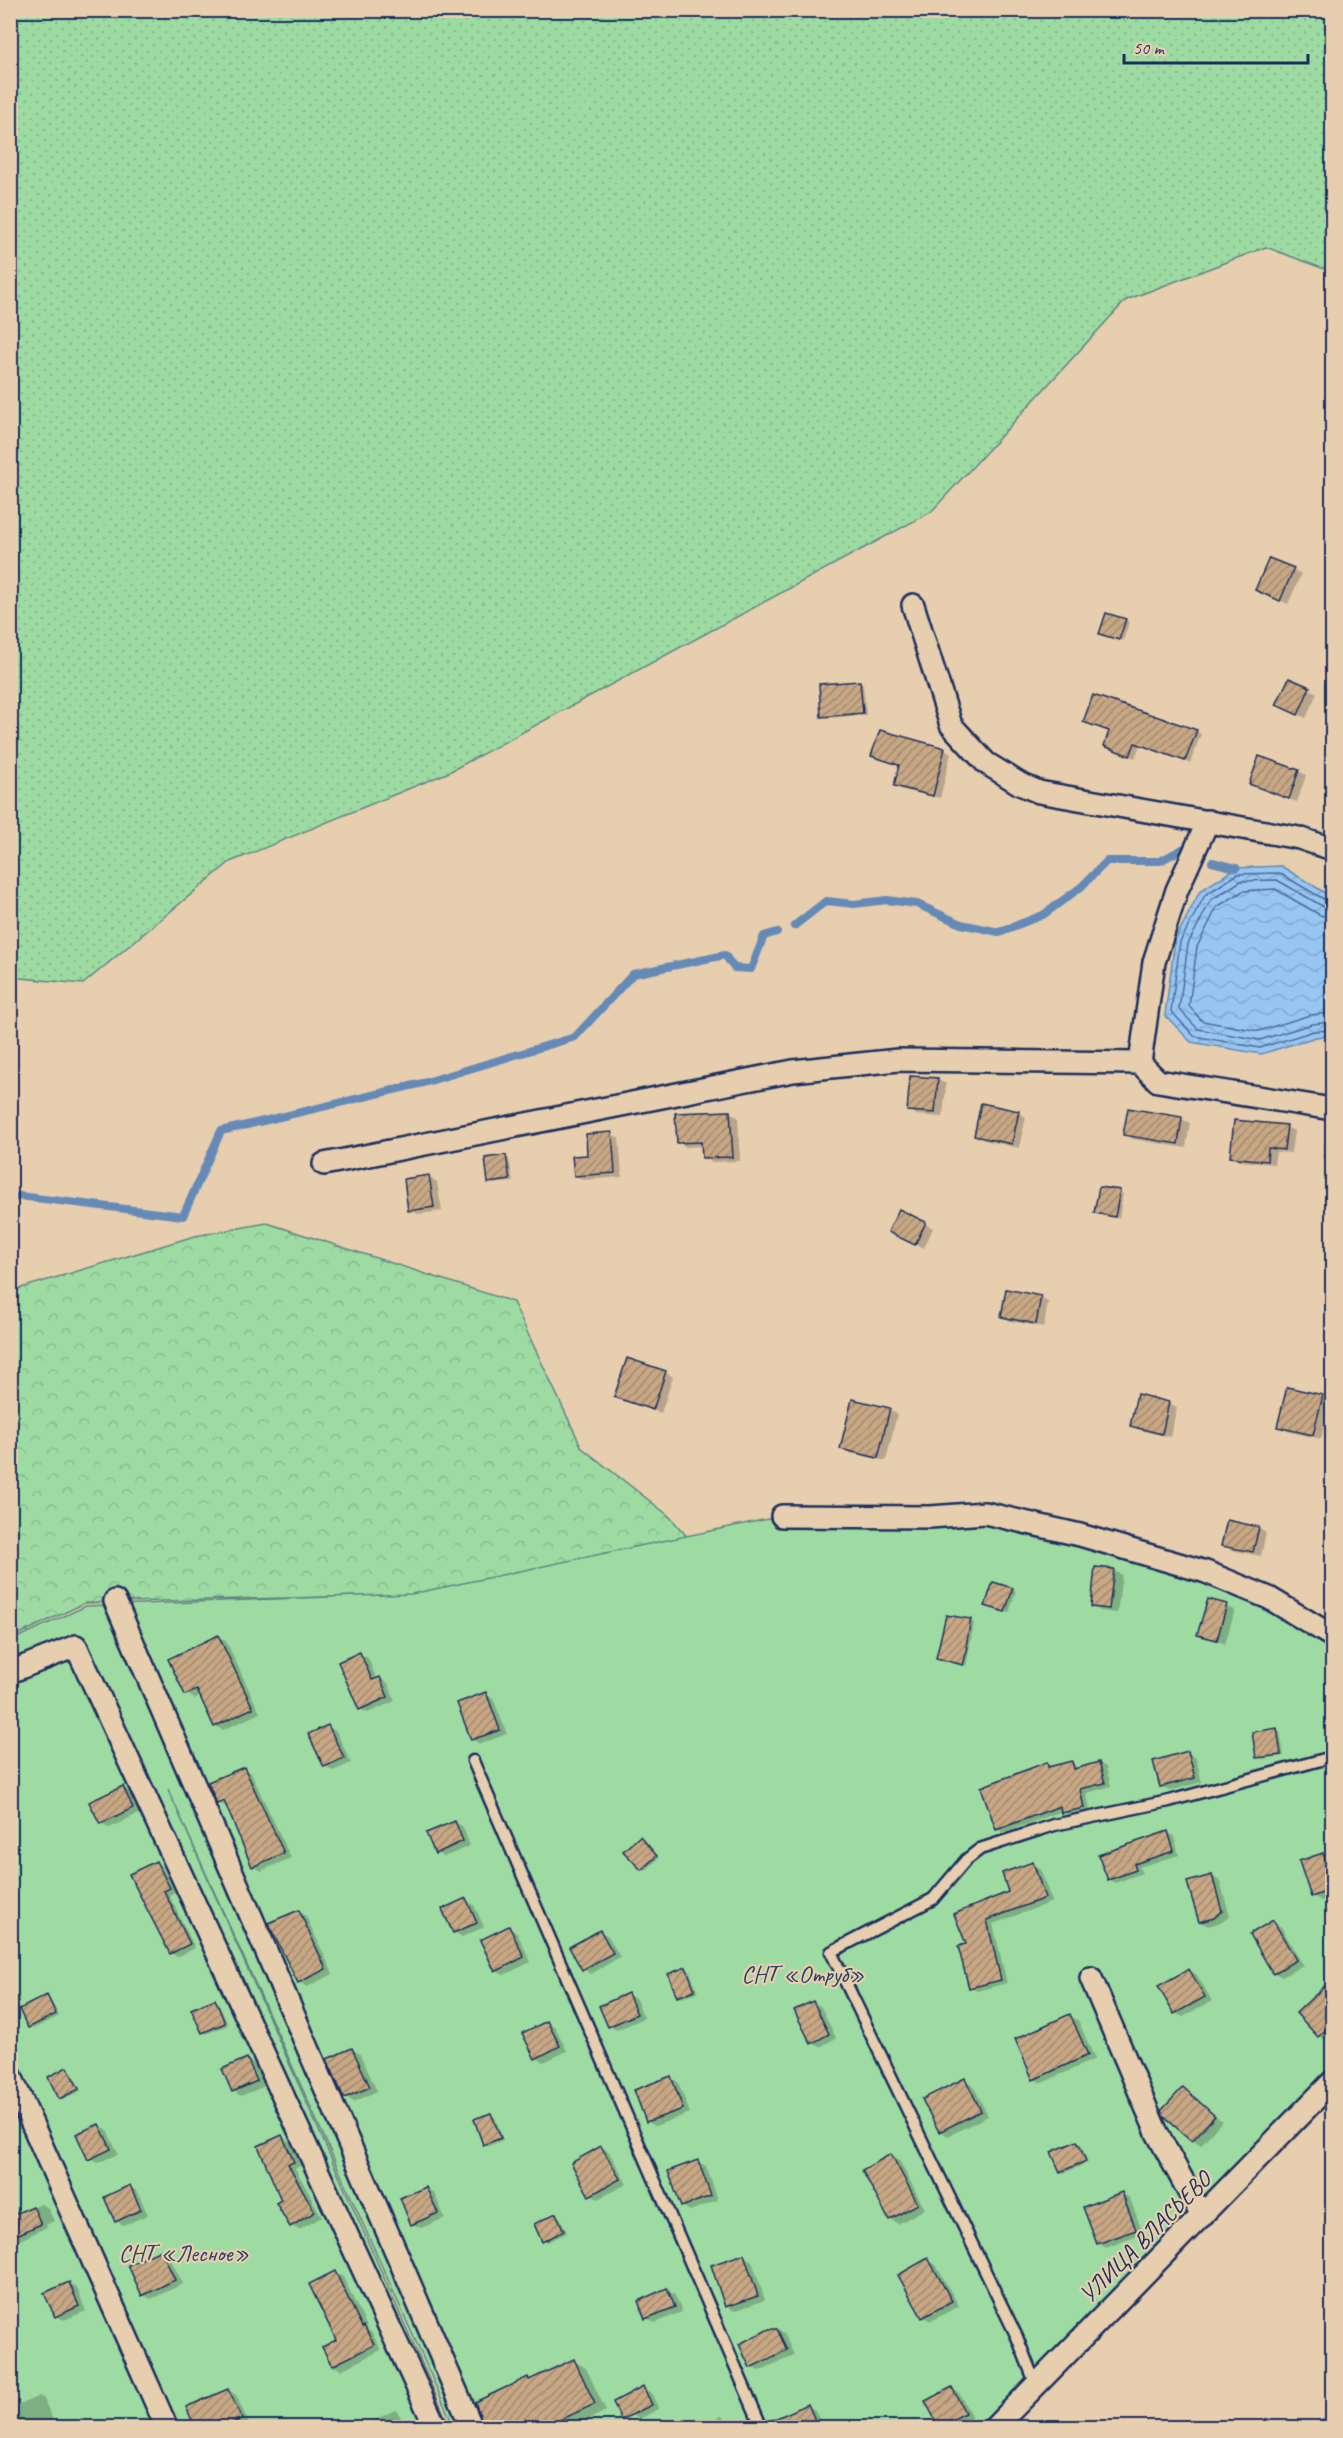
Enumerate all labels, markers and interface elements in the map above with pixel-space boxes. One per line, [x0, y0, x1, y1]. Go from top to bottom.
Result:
scale bar [1124, 27, 1308, 65]
text: 50 m [1133, 37, 1166, 59]
park label: СНТ «Отруб» [741, 1959, 865, 1989]
street label: УЛИЦА ВЛАСЬЕВО [1073, 2163, 1219, 2309]
park label: СНТ «Лесное» [119, 2238, 249, 2268]

